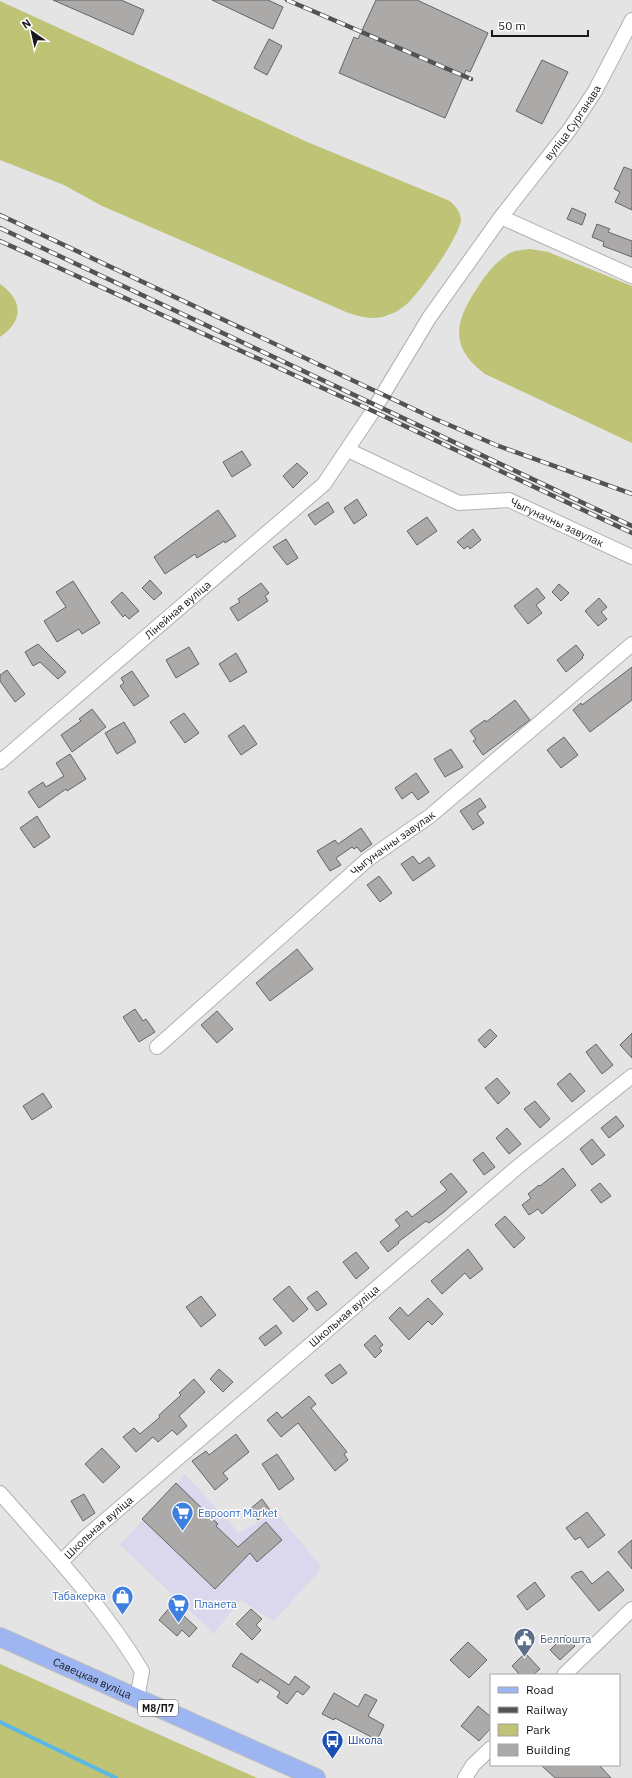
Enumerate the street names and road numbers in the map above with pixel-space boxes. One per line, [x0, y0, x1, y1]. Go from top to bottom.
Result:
street label: вуліца Сурганава [541, 83, 604, 163]
street label: Чыгуначны завулак [508, 495, 606, 550]
street label: Лінейная вуліца [142, 577, 214, 642]
street label: Чыгуначны завулак [347, 808, 438, 879]
street label: Школьная вуліца [306, 1282, 382, 1350]
street label: Школьная вуліца [61, 1493, 136, 1562]
street label: Савецкая вуліца [51, 1655, 134, 1702]
road number: М8/П7 [138, 1700, 178, 1716]

